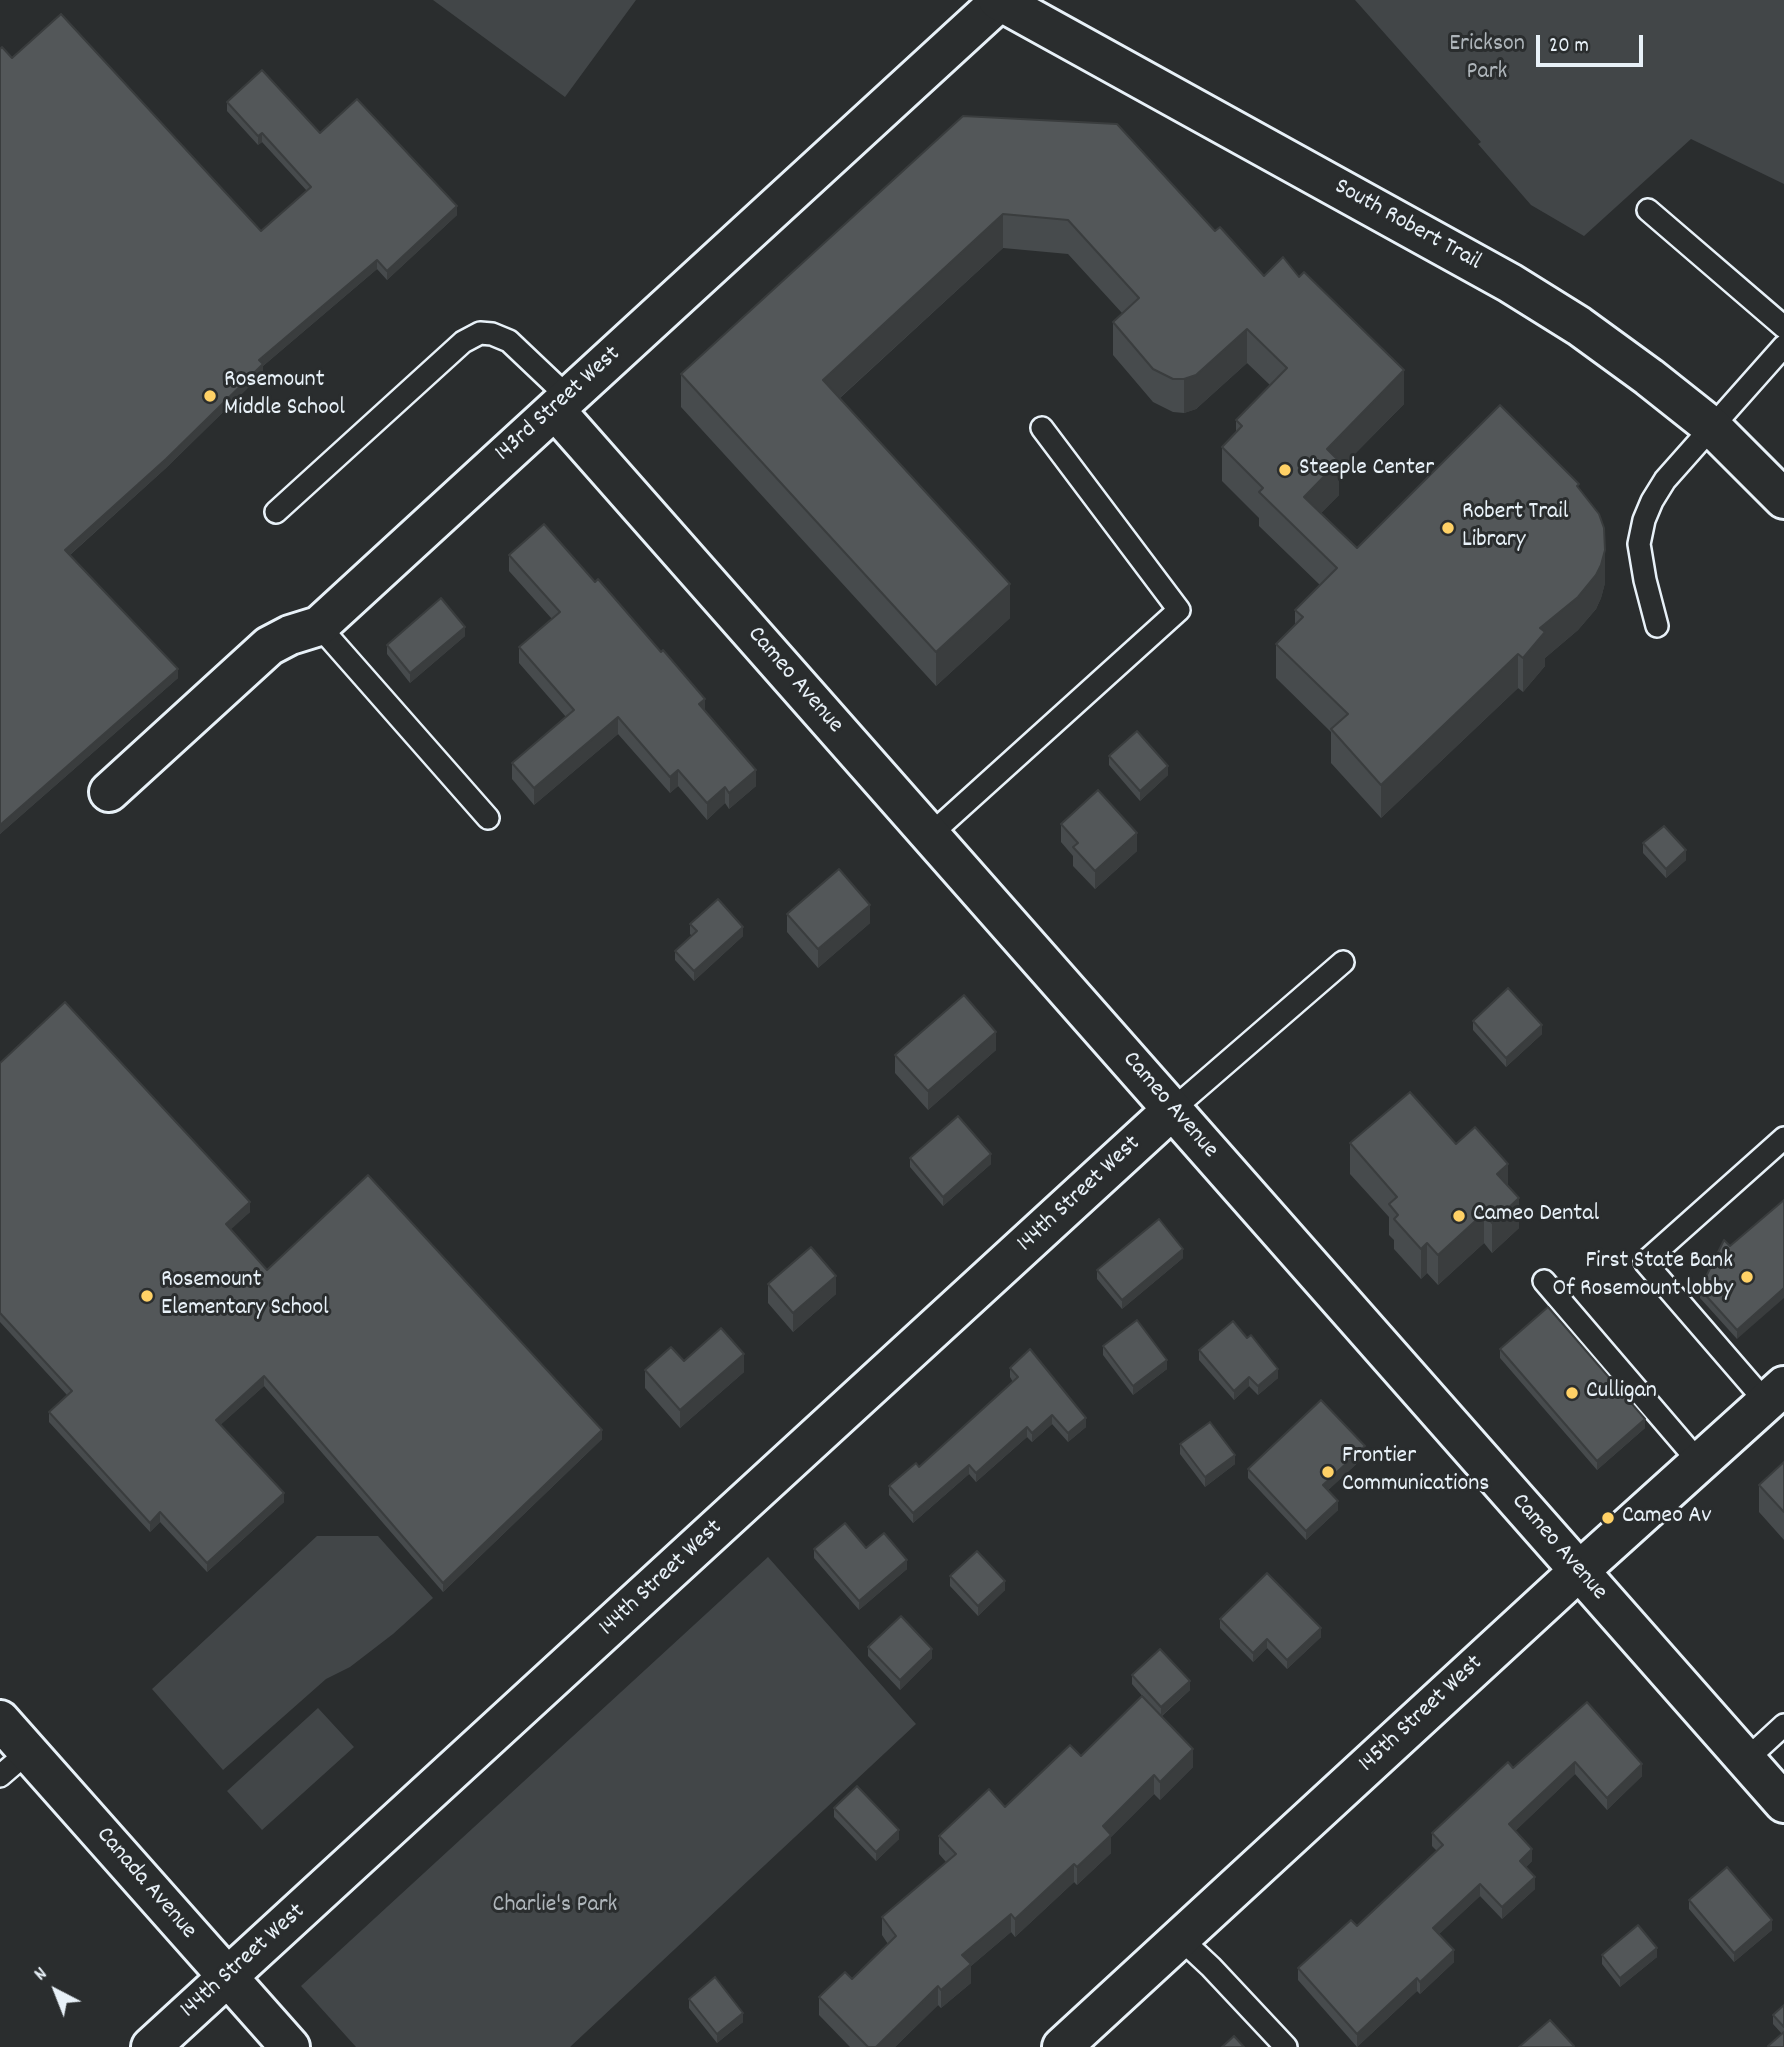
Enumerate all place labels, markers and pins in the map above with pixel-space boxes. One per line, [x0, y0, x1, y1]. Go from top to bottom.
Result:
place label: Rosemount Middle School [224, 368, 345, 424]
marker: Rosemount Middle School [202, 388, 218, 404]
place label: Steeple Center [1299, 456, 1434, 484]
marker: Steeple Center [1277, 462, 1293, 478]
place label: Robert Trail Library [1462, 500, 1568, 556]
marker: Robert Trail Library [1440, 520, 1456, 536]
place label: Cameo Dental [1473, 1202, 1599, 1230]
marker: Cameo Dental [1451, 1208, 1467, 1224]
place label: First State Bank Of Rosemount lobby [1552, 1249, 1733, 1305]
place label: Rosemount Elementary School [161, 1268, 329, 1324]
marker: First State Bank Of Rosemount lobby [1739, 1269, 1755, 1285]
marker: Rosemount Elementary School [139, 1288, 155, 1304]
place label: Culligan [1586, 1379, 1657, 1407]
marker: Culligan [1564, 1385, 1580, 1401]
place label: Frontier Communications [1342, 1444, 1489, 1500]
marker: Frontier Communications [1320, 1464, 1336, 1480]
place label: Cameo Av [1622, 1504, 1711, 1532]
marker: Cameo Av [1600, 1510, 1616, 1526]

